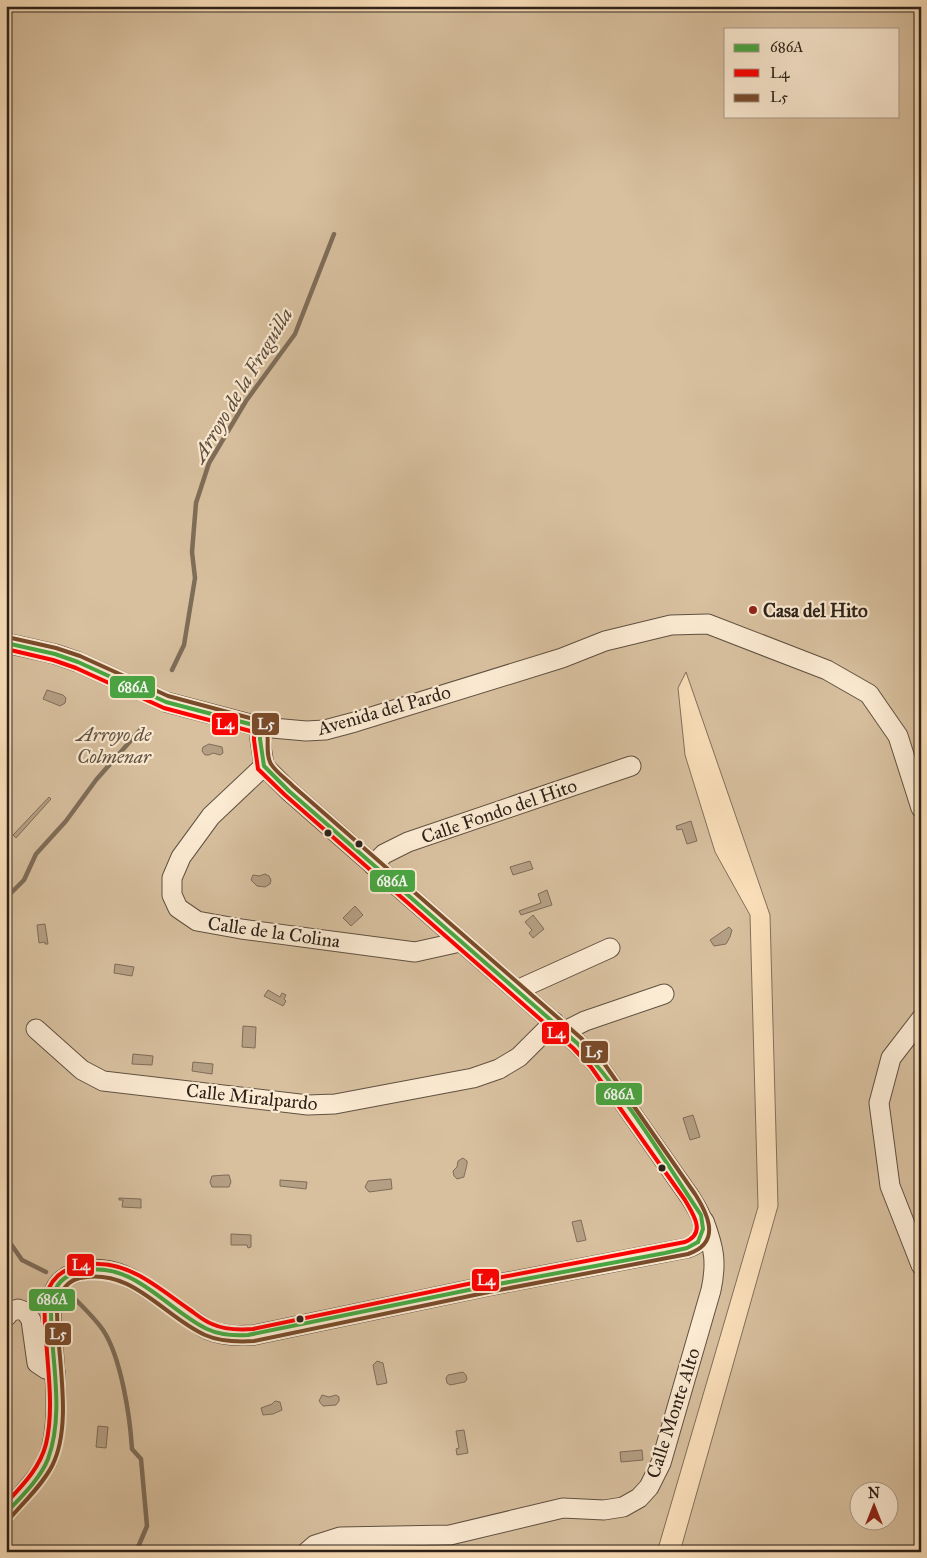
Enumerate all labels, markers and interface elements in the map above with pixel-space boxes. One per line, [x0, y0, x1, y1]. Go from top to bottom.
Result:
legend [724, 28, 900, 118]
text: 686A [770, 38, 803, 56]
text: L4 [770, 64, 790, 82]
text: L5 [770, 88, 788, 106]
water label: Arroyo de la Fraguilla [185, 303, 298, 468]
place label: Casa del Hito [763, 599, 868, 622]
marker: Casa del Hito [747, 604, 759, 616]
line badge: 686A [109, 675, 156, 699]
text: 686A [117, 679, 149, 696]
street label: Avenida del Pardo [314, 680, 454, 740]
line badge: L4 [211, 712, 239, 736]
line badge: L5 [251, 712, 280, 736]
text: L4 [216, 716, 235, 734]
text: L5 [258, 716, 275, 733]
park label: Arroyo de Colmenar [75, 723, 152, 768]
street label: Calle Fondo del Hito [418, 773, 580, 848]
unlabelled marker [323, 828, 333, 838]
unlabelled marker [354, 839, 364, 849]
line badge: 686A [369, 869, 416, 893]
text: 686A [376, 873, 408, 890]
street label: Calle de la Colina [206, 911, 343, 953]
line badge: L4 [541, 1021, 570, 1045]
text: L4 [547, 1025, 566, 1043]
line badge: L5 [580, 1040, 609, 1064]
text: L5 [586, 1044, 603, 1061]
street label: Calle Miralpardo [185, 1079, 319, 1115]
line badge: 686A [595, 1082, 643, 1106]
text: 686A [603, 1086, 635, 1103]
unlabelled marker [657, 1163, 667, 1173]
line badge: L4 [66, 1253, 95, 1277]
text: L4 [72, 1257, 91, 1275]
line badge: L4 [471, 1268, 500, 1292]
text: L4 [477, 1272, 496, 1290]
line badge: 686A [28, 1288, 76, 1312]
text: 686A [36, 1291, 68, 1308]
unlabelled marker [295, 1314, 305, 1324]
line badge: L5 [44, 1322, 72, 1346]
text: L5 [50, 1326, 67, 1343]
street label: Calle Monte Alto [641, 1345, 705, 1481]
north arrow [850, 1480, 900, 1530]
text: N [868, 1485, 880, 1502]

